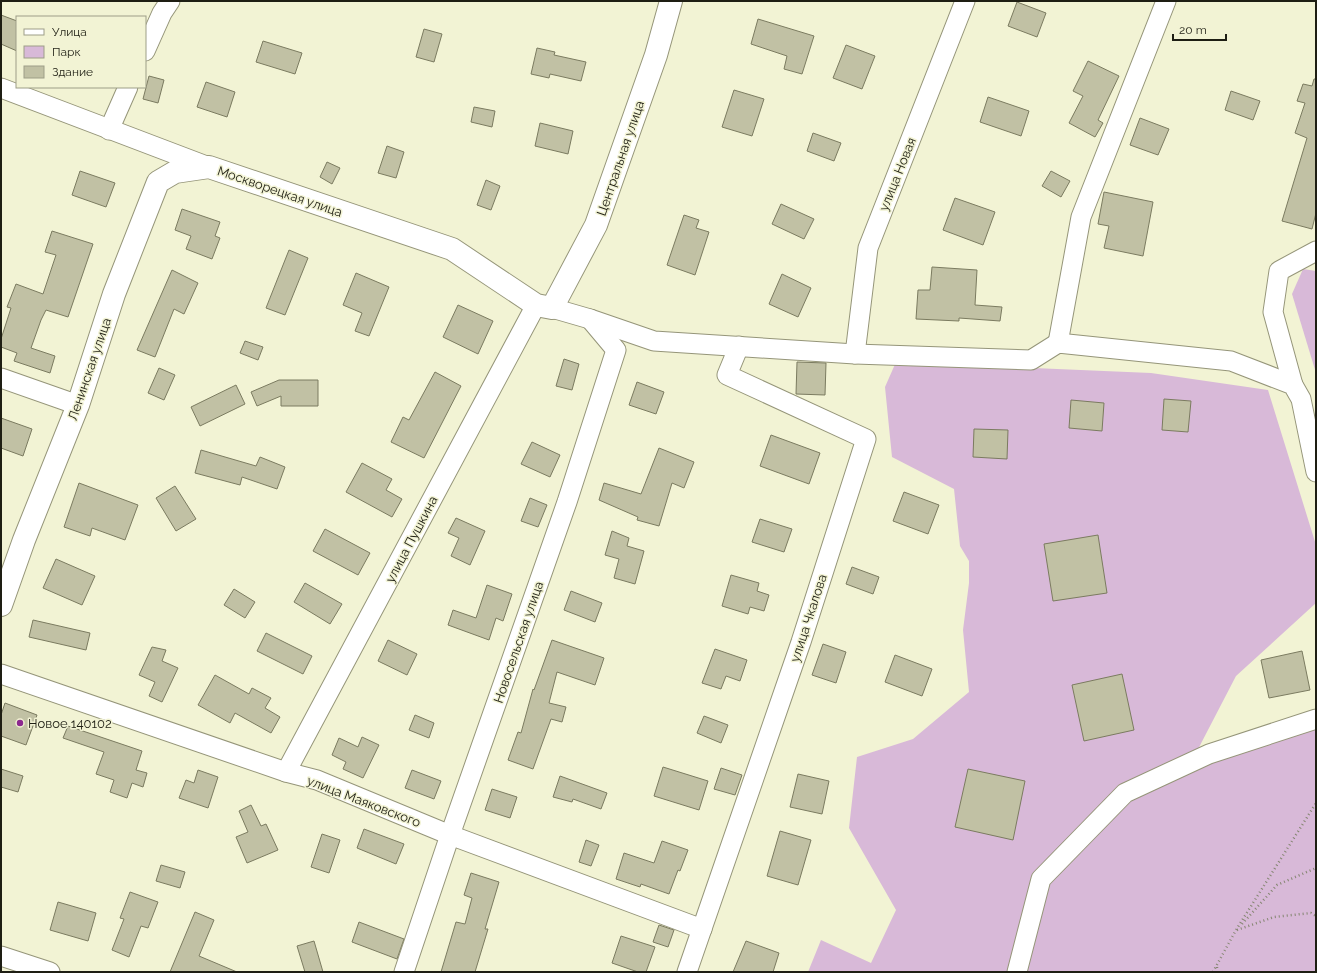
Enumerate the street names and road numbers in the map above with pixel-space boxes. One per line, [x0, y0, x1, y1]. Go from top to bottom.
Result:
street label: Центральная улица [594, 99, 647, 218]
street label: улица Новая [876, 135, 919, 213]
street label: Москворецкая улица [215, 163, 344, 220]
street label: Ленинская улица [65, 316, 114, 422]
street label: улица Пушкина [382, 493, 441, 585]
street label: улица Чкалова [787, 572, 830, 664]
street label: Новосельская улица [491, 579, 546, 705]
street label: улица Маяковского [305, 773, 423, 830]

